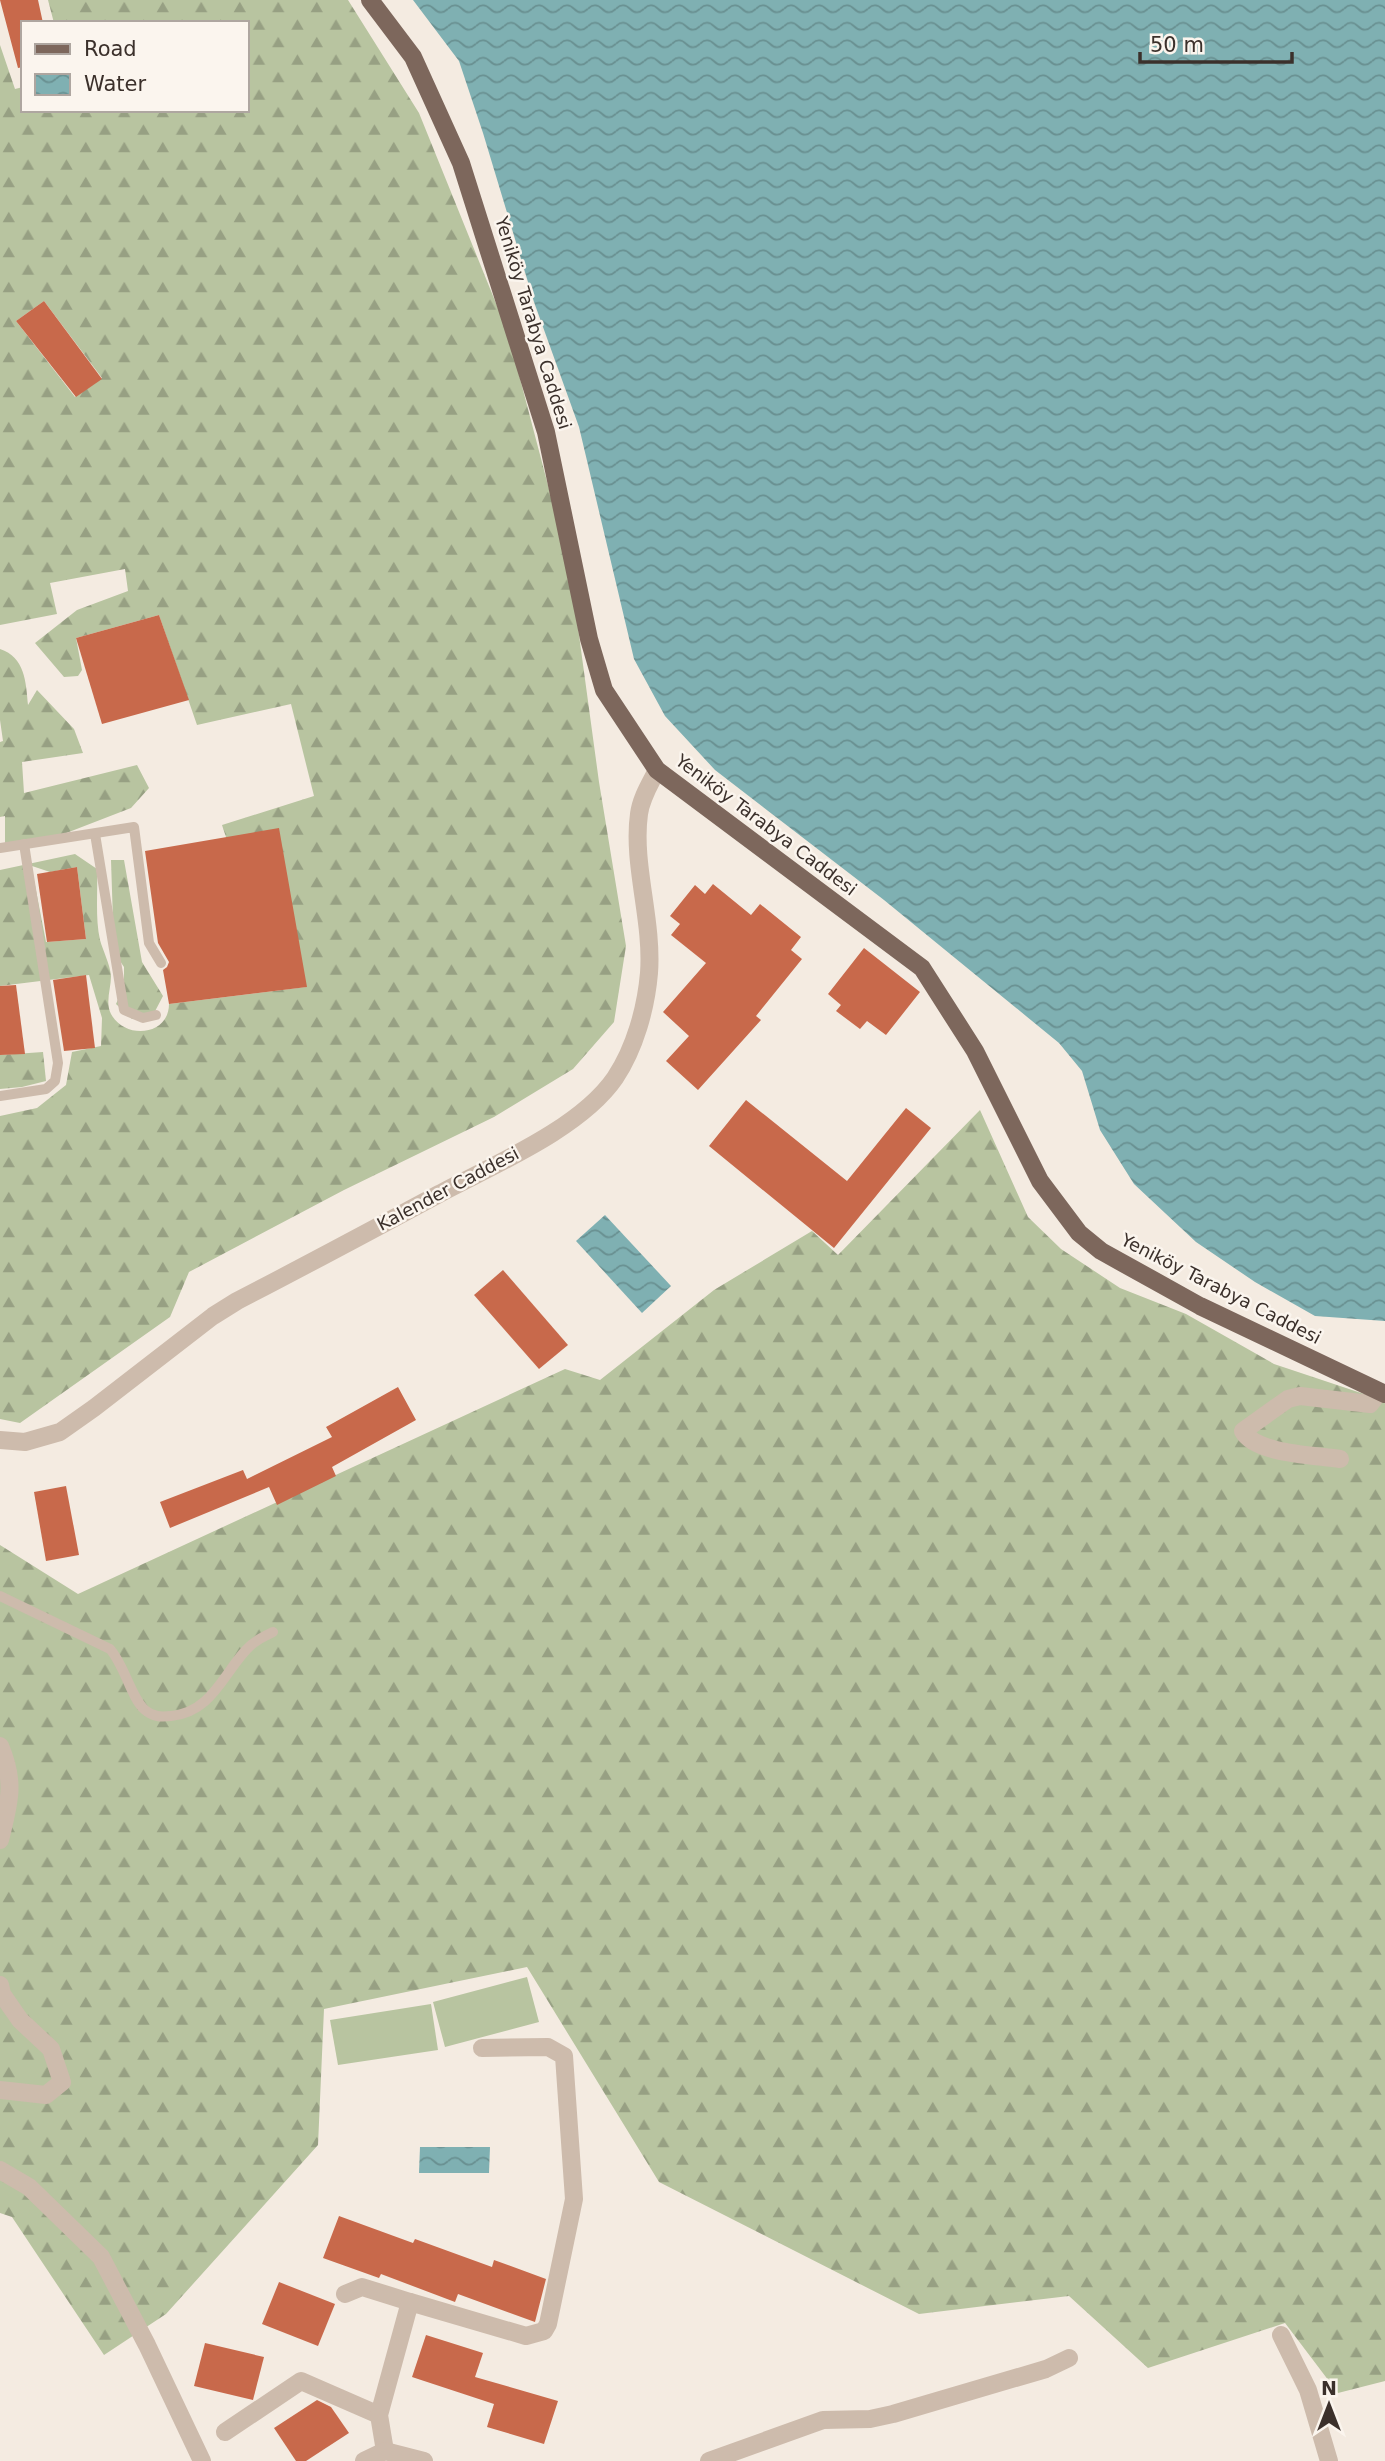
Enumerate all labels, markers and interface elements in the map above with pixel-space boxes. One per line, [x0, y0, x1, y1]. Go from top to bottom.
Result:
legend [21, 21, 248, 112]
scale bar [1140, 21, 1292, 65]
text: 50 m [1150, 33, 1204, 57]
text: Road [84, 37, 137, 61]
text: Water [84, 72, 146, 96]
street label: Yeniköy Tarabya Caddesi [491, 213, 576, 432]
street label: Yeniköy Tarabya Caddesi [671, 749, 861, 900]
street label: Kalender Caddesi [373, 1142, 522, 1235]
street label: Yeniköy Tarabya Caddesi [1117, 1228, 1325, 1348]
north arrow [1294, 2370, 1364, 2440]
text: N [1321, 2377, 1337, 2399]

